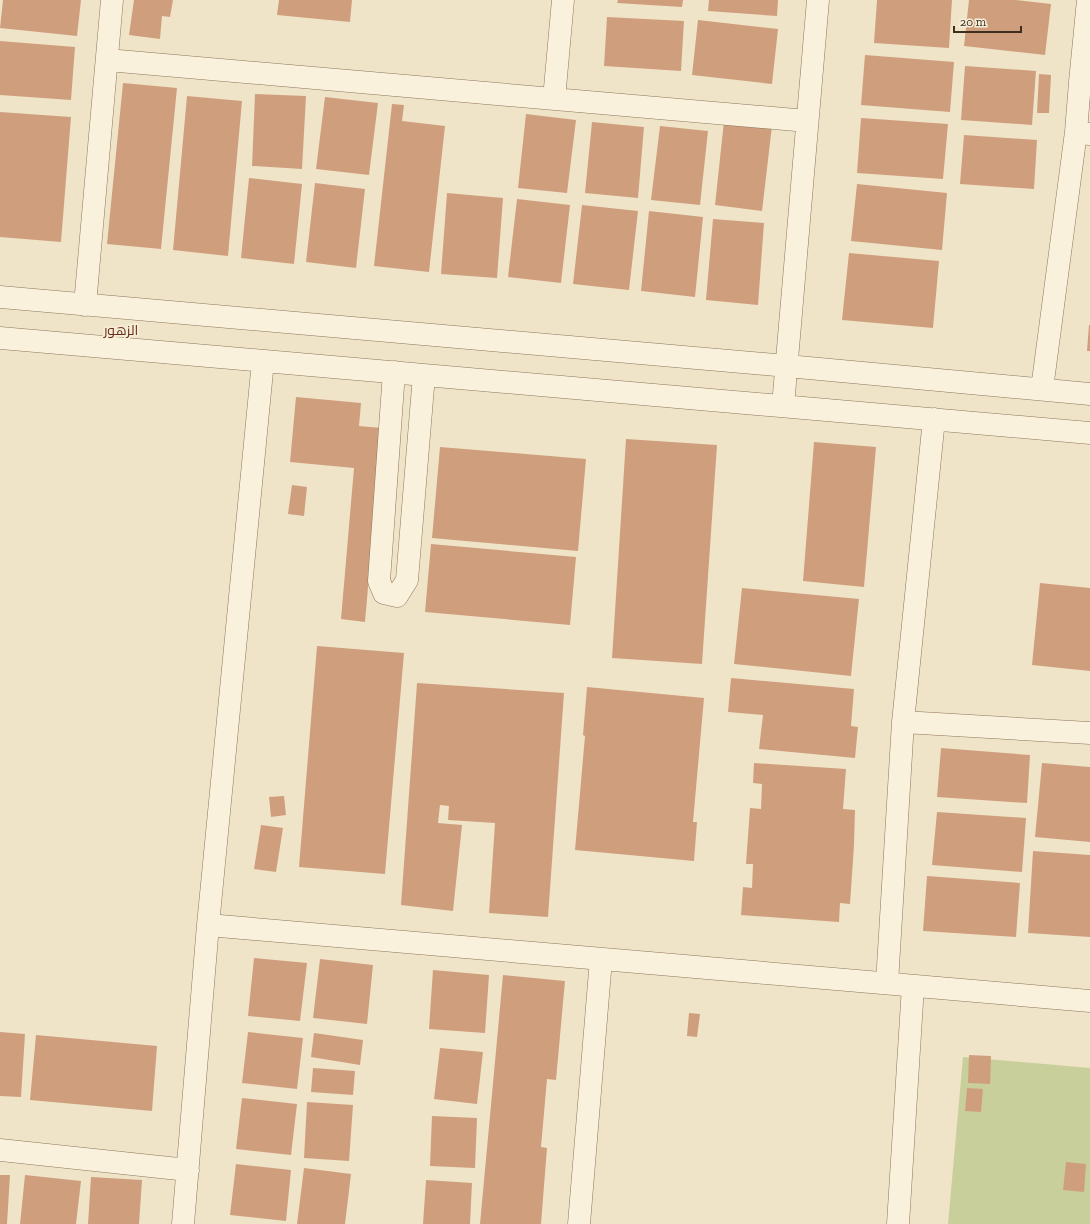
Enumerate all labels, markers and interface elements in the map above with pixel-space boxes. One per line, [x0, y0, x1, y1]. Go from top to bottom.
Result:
scale bar [954, 8, 1021, 34]
text: 20 m [960, 15, 987, 29]
district label: الزهور [103, 322, 138, 339]

